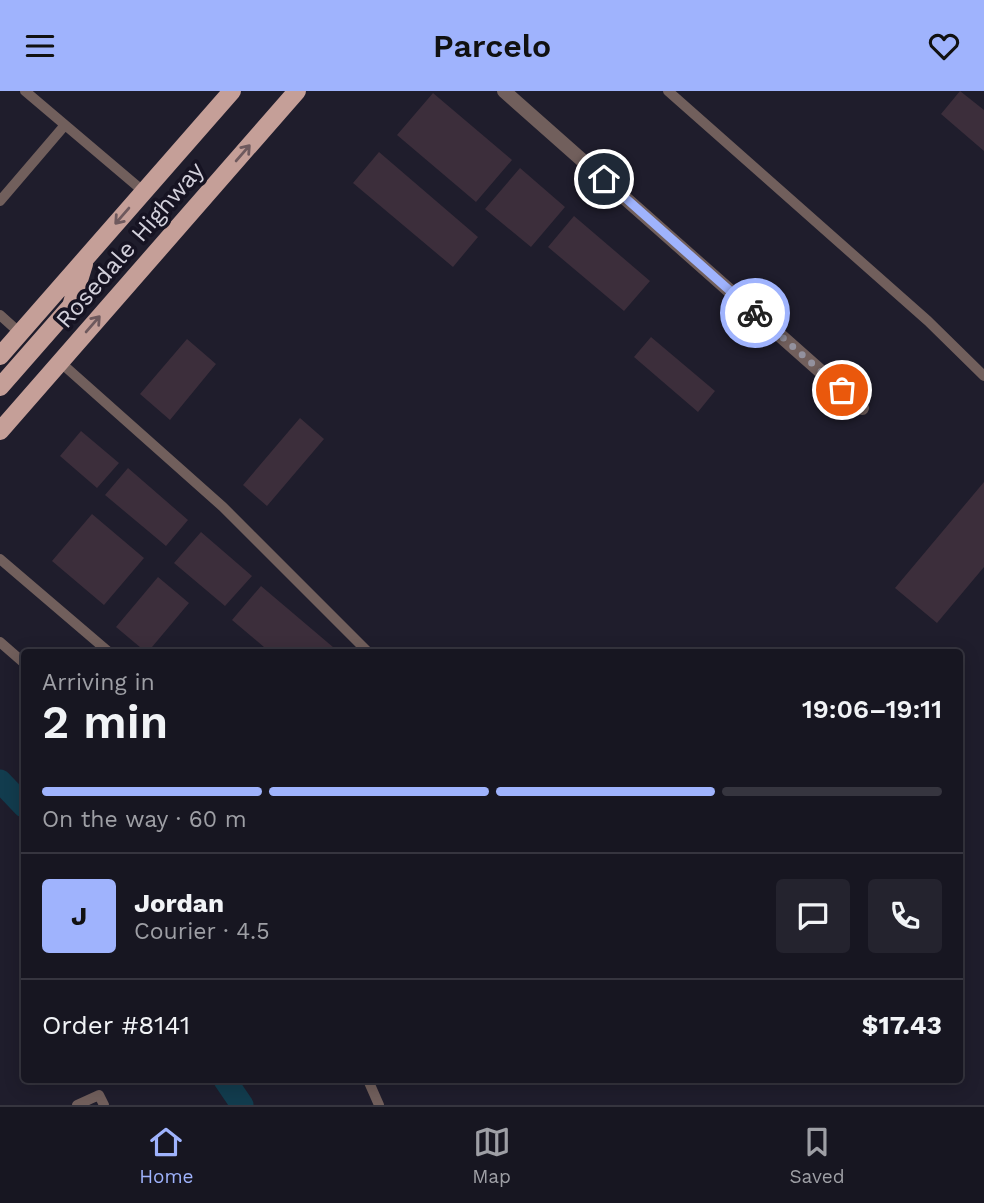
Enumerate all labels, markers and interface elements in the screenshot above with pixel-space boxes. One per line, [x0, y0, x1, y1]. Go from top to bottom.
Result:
icon: menu [21, 27, 59, 65]
text: Parcelo [433, 27, 551, 65]
icon: heart [925, 27, 963, 65]
one-way arrow [235, 144, 251, 162]
pin [574, 149, 634, 209]
street label: Rosedale Highway [50, 156, 210, 334]
icon: home [585, 160, 623, 198]
one-way arrow [114, 206, 130, 224]
courier [720, 278, 790, 348]
icon: bike [736, 294, 774, 332]
one-way arrow [85, 315, 101, 333]
pin [812, 360, 872, 420]
icon: bag [823, 371, 861, 409]
text: Arriving in [42, 669, 155, 696]
text: 19:06–19:11 [802, 694, 942, 724]
text: 2 min [42, 695, 168, 749]
text: On the way · 60 m [42, 806, 247, 833]
button: chat [776, 879, 850, 953]
button: phone [868, 879, 942, 953]
text: Jordan [134, 888, 224, 918]
text: J [71, 901, 87, 931]
text: Courier · 4.5 [134, 918, 270, 945]
text: Order #8141 [42, 1010, 190, 1040]
text: $17.43 [862, 1010, 942, 1040]
tab: Home [139, 1123, 194, 1188]
tab: Map [472, 1123, 511, 1188]
tab: Saved [789, 1123, 845, 1188]

